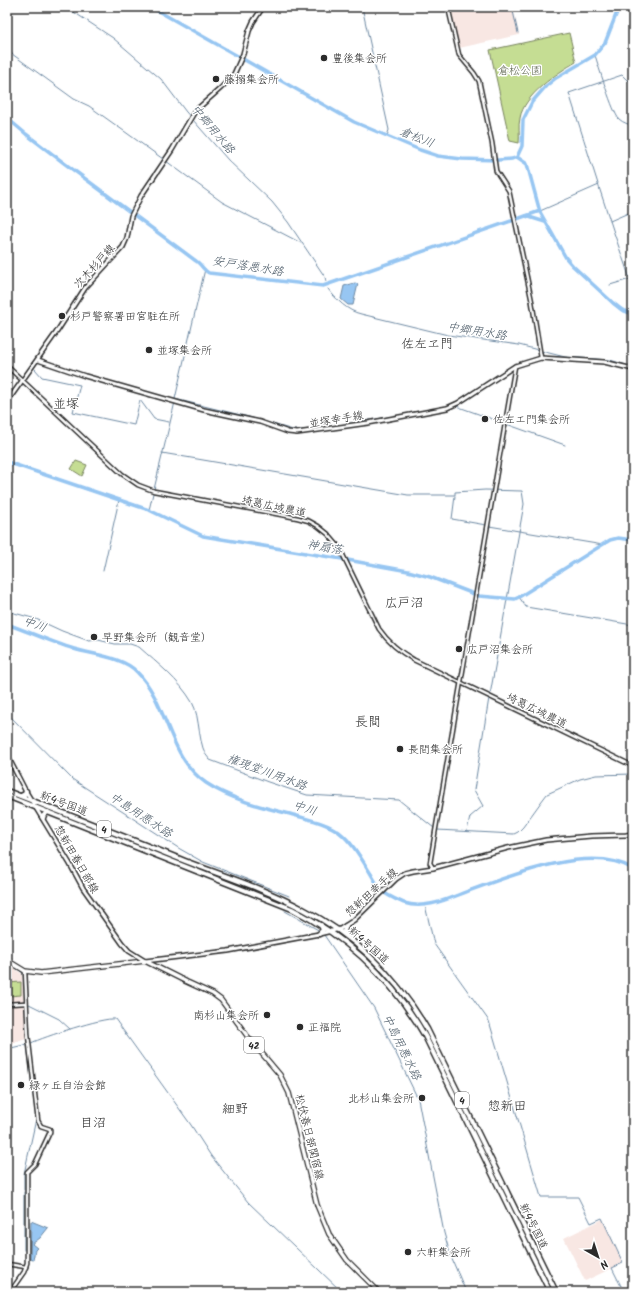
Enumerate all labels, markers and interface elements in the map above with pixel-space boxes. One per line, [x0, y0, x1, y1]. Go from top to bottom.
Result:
place label: 豊後集会所 [332, 50, 387, 68]
marker: 豊後集会所 [319, 53, 329, 63]
park label: 倉松公園 [498, 62, 542, 80]
place label: 藤搦集会所 [224, 71, 279, 89]
marker: 藤搦集会所 [211, 74, 221, 84]
water label: 中郷用水路 [186, 100, 240, 159]
water label: 倉松川 [397, 122, 437, 153]
street label: 次木杉戸線 [70, 240, 120, 293]
water label: 安戸落悪水路 [211, 251, 286, 282]
place label: 杉戸警察署田宮駐在所 [70, 308, 180, 326]
marker: 杉戸警察署田宮駐在所 [57, 311, 67, 321]
water label: 中郷用水路 [446, 317, 509, 346]
district label: 佐左ヱ門 [401, 334, 453, 355]
place label: 並塚集会所 [157, 342, 212, 360]
marker: 並塚集会所 [144, 345, 154, 355]
district label: 並塚 [53, 394, 79, 415]
street label: 並塚幸手線 [308, 407, 365, 433]
place label: 佐左エ門集会所 [493, 411, 570, 429]
marker: 佐左エ門集会所 [480, 414, 490, 424]
street label: 埼葛広域農道 [240, 491, 308, 523]
water label: 神扇落 [306, 535, 345, 560]
district label: 広戸沼 [384, 593, 424, 614]
water label: 中川 [20, 611, 49, 638]
place label: 早野集会所（観音堂） [102, 629, 212, 647]
marker: 早野集会所（観音堂） [89, 632, 99, 642]
place label: 広戸沼集会所 [467, 641, 533, 659]
marker: 広戸沼集会所 [454, 644, 464, 654]
street label: 埼葛広域農道 [503, 688, 570, 733]
district label: 長間 [355, 712, 381, 733]
place label: 長間集会所 [408, 741, 463, 759]
marker: 長間集会所 [395, 744, 405, 754]
water label: 権現堂川用水路 [224, 749, 310, 796]
street label: 新4号国道 [37, 787, 90, 821]
water label: 中島用悪水路 [105, 788, 177, 844]
water label: 中川 [290, 796, 319, 821]
road number: 4 [97, 821, 111, 837]
street label: 惣新田春日部線 [49, 822, 103, 897]
street label: 惣新田幸手線 [341, 864, 402, 922]
street label: 新4号国道 [344, 922, 393, 969]
place label: 南杉山集会所 [193, 1007, 259, 1025]
marker: 南杉山集会所 [262, 1010, 272, 1020]
water label: 中島用悪水路 [377, 1011, 426, 1085]
place label: 正福院 [308, 1019, 341, 1037]
marker: 正福院 [295, 1022, 305, 1032]
road number: 42 [244, 1037, 264, 1053]
place label: 緑ヶ丘自治会館 [29, 1077, 106, 1095]
marker: 緑ヶ丘自治会館 [16, 1080, 26, 1090]
place label: 北杉山集会所 [348, 1090, 414, 1108]
street label: 松伏春日部関宿線 [290, 1092, 328, 1182]
road number: 4 [455, 1092, 469, 1108]
marker: 北杉山集会所 [417, 1093, 427, 1103]
district label: 惣新田 [487, 1096, 527, 1117]
district label: 細野 [222, 1099, 248, 1120]
district label: 目沼 [80, 1113, 106, 1134]
street label: 新4号国道 [514, 1200, 552, 1253]
north arrow [578, 1237, 618, 1277]
place label: 六軒集会所 [416, 1244, 471, 1262]
marker: 六軒集会所 [403, 1247, 413, 1257]
text: N [595, 1255, 612, 1273]

